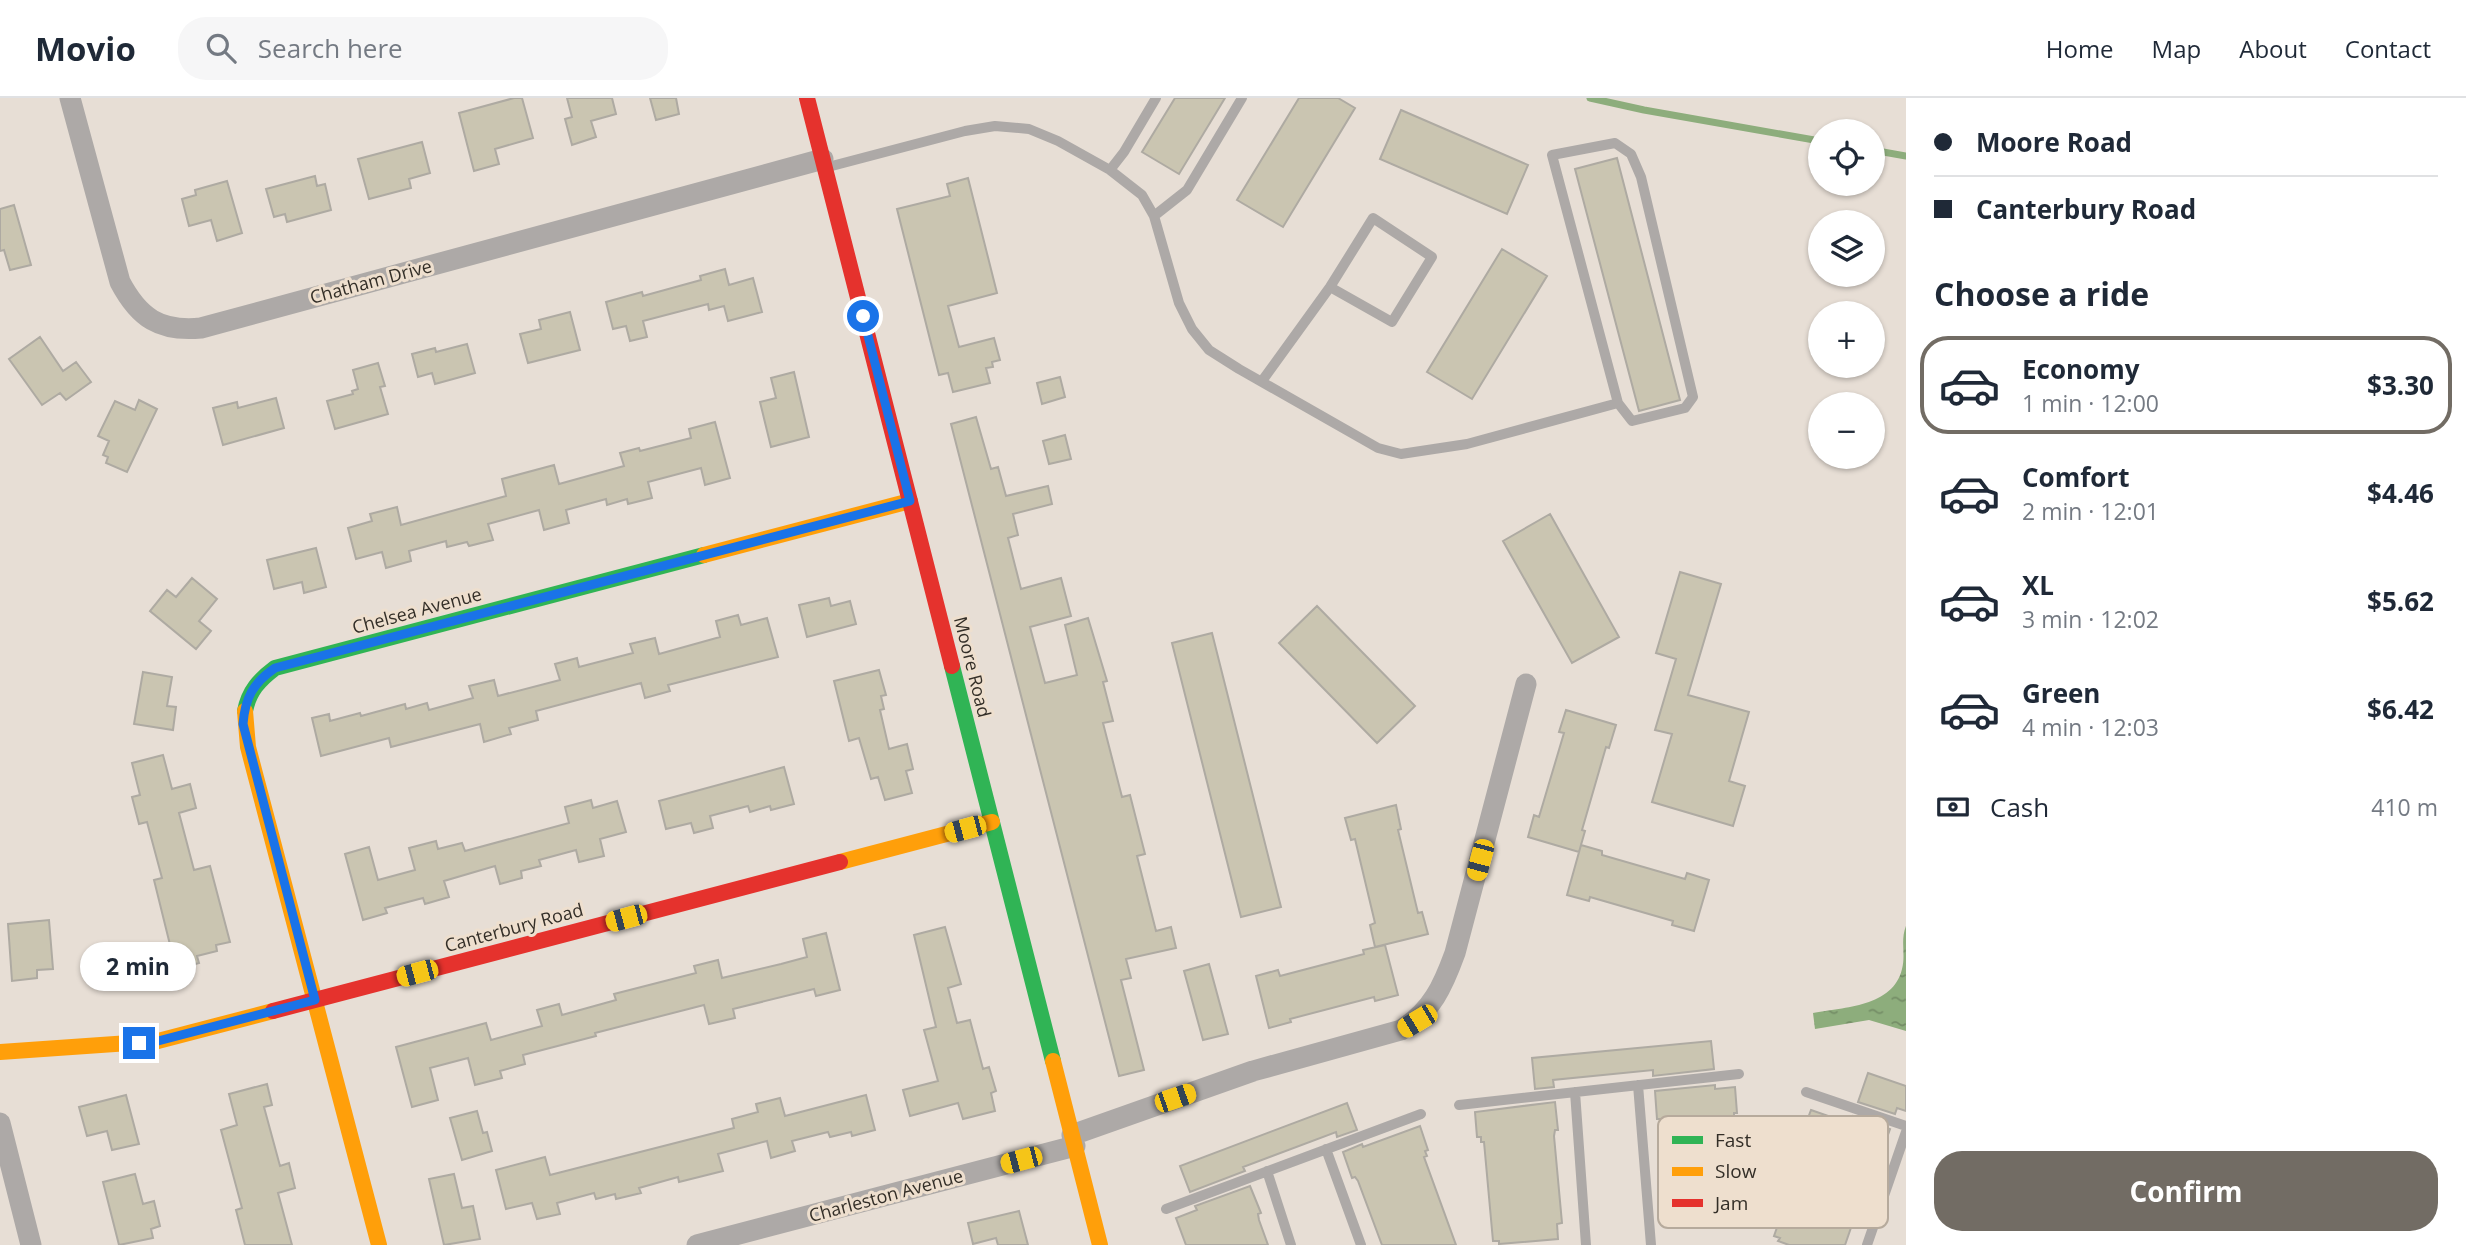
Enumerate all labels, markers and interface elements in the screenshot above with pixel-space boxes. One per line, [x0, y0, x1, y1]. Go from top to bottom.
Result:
search box [178, 17, 668, 80]
text: Movio [35, 26, 136, 71]
icon: search [202, 29, 240, 67]
text: Search here [258, 30, 403, 66]
text: Home [2046, 32, 2114, 65]
text: Map [2152, 32, 2201, 65]
text: About [2239, 32, 2307, 65]
text: Contact [2345, 32, 2431, 65]
map controls [1808, 119, 1885, 469]
button: locate [1808, 119, 1885, 196]
text: Moore Road [1976, 124, 2132, 160]
text: Canterbury Road [1976, 191, 2196, 227]
button: layers [1808, 210, 1885, 287]
street label: Chatham Drive [307, 253, 434, 309]
text: Choose a ride [1934, 272, 2149, 315]
route start [847, 300, 879, 332]
button: + [1808, 301, 1885, 378]
text: Economy [2022, 351, 2140, 387]
icon: car [1938, 354, 2001, 417]
text: $3.30 [2367, 367, 2434, 403]
text: 1 min · 12:00 [2022, 387, 2159, 419]
button: − [1808, 392, 1885, 469]
text: Comfort [2022, 459, 2129, 495]
icon: car [1938, 462, 2001, 525]
text: $4.46 [2367, 475, 2434, 511]
text: 2 min · 12:01 [2022, 495, 2159, 527]
text: XL [2022, 567, 2054, 603]
icon: car [1938, 570, 2001, 633]
street label: Chelsea Avenue [349, 581, 484, 639]
text: $5.62 [2367, 583, 2434, 619]
text: 3 min · 12:02 [2022, 603, 2159, 635]
street label: Moore Road [949, 614, 997, 720]
text: Green [2022, 675, 2100, 711]
icon: car [1938, 678, 2001, 741]
text: $6.42 [2367, 691, 2434, 727]
text: 4 min · 12:03 [2022, 711, 2159, 743]
icon: cash [1934, 788, 1972, 826]
text: Cash [1990, 789, 2049, 825]
text: 410 m [2371, 791, 2438, 823]
car [942, 813, 989, 845]
car [1465, 837, 1496, 883]
street label: Canterbury Road [442, 897, 586, 957]
car [603, 902, 650, 934]
callout: 2 min [81, 942, 197, 990]
text: 2 min [106, 950, 170, 982]
car [394, 957, 441, 989]
car [1394, 1001, 1441, 1041]
route end [123, 1027, 155, 1059]
car [1152, 1081, 1199, 1115]
legend [1658, 1116, 1888, 1228]
text: Fast [1715, 1127, 1751, 1153]
car [998, 1144, 1045, 1176]
button: Confirm [1934, 1151, 2438, 1231]
text: Slow [1715, 1158, 1757, 1184]
street label: Charleston Avenue [806, 1163, 965, 1227]
text: Jam [1713, 1190, 1748, 1216]

